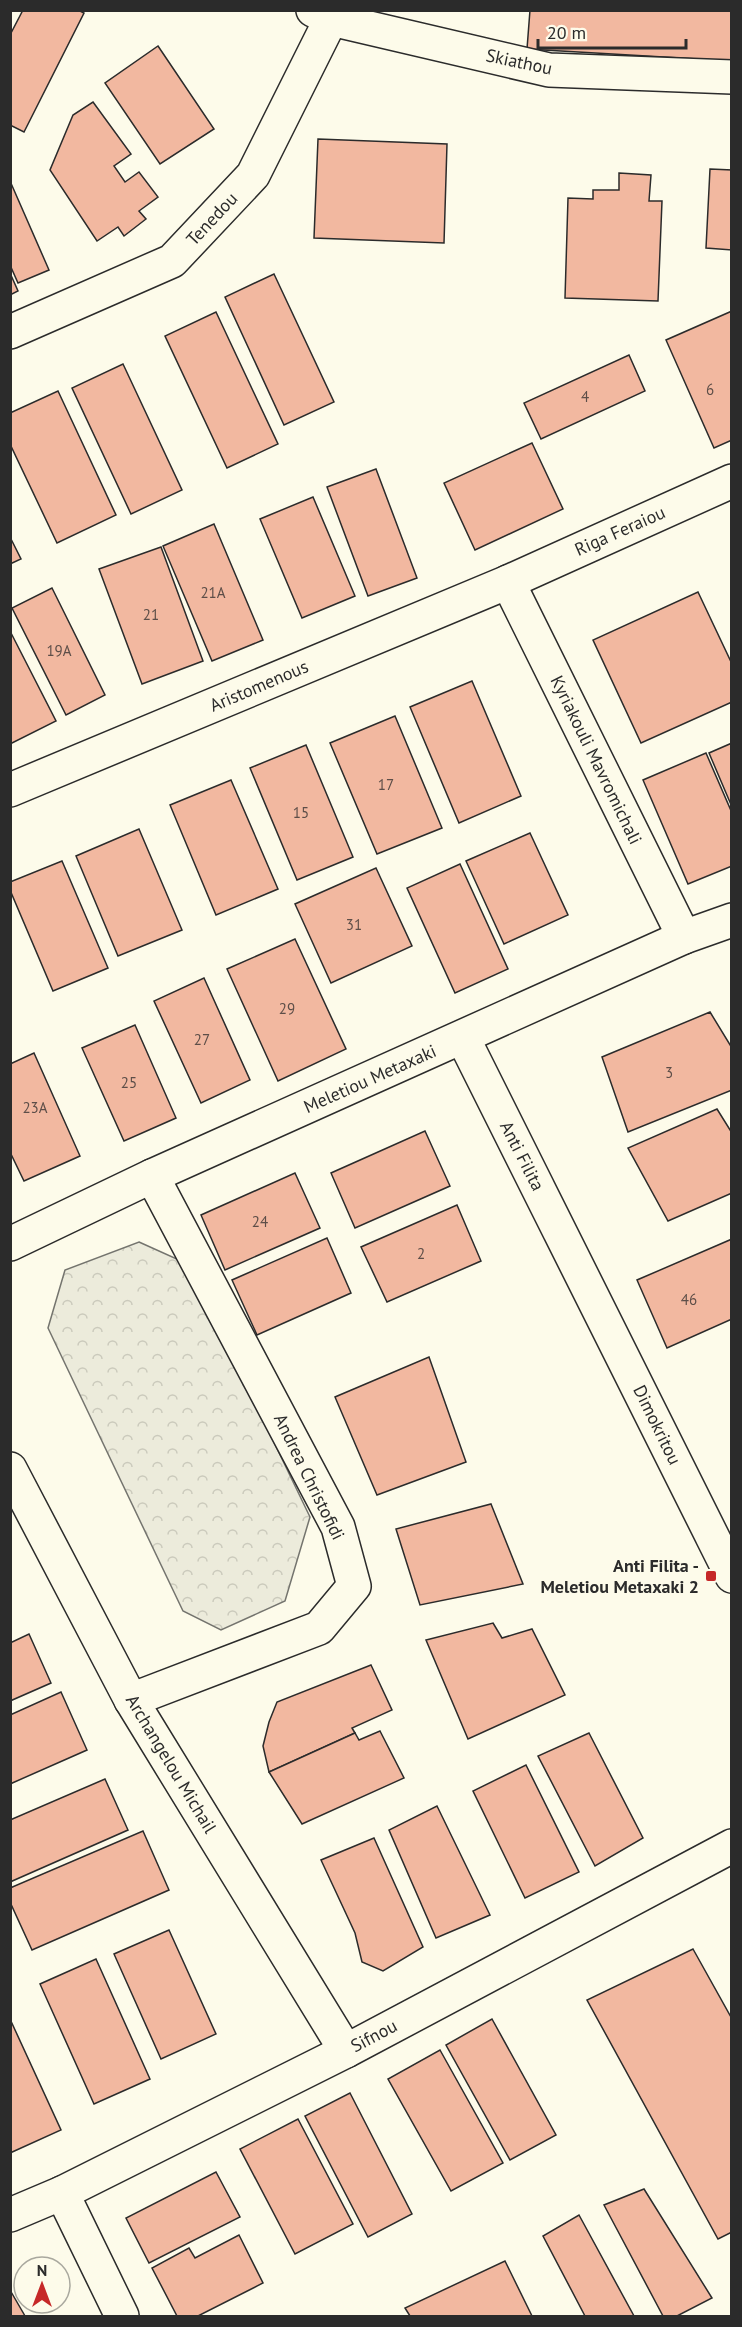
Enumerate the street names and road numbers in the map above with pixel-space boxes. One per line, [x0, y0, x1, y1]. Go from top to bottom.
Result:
street label: Skiathou [484, 43, 554, 80]
street label: Tenedou [181, 187, 242, 250]
street label: Riga Feraiou [571, 500, 669, 561]
street label: Aristomenous [206, 654, 312, 717]
street label: Kyriakouli Mavromichali [546, 672, 647, 848]
street label: Meletiou Metaxaki [300, 1039, 440, 1118]
street label: Anti Filita [495, 1117, 550, 1195]
street label: Dimokritou [628, 1381, 687, 1468]
street label: Andrea Christofidi [269, 1410, 350, 1544]
street label: Archangelou Michail [121, 1690, 222, 1838]
street label: Sifnou [347, 2014, 401, 2057]

